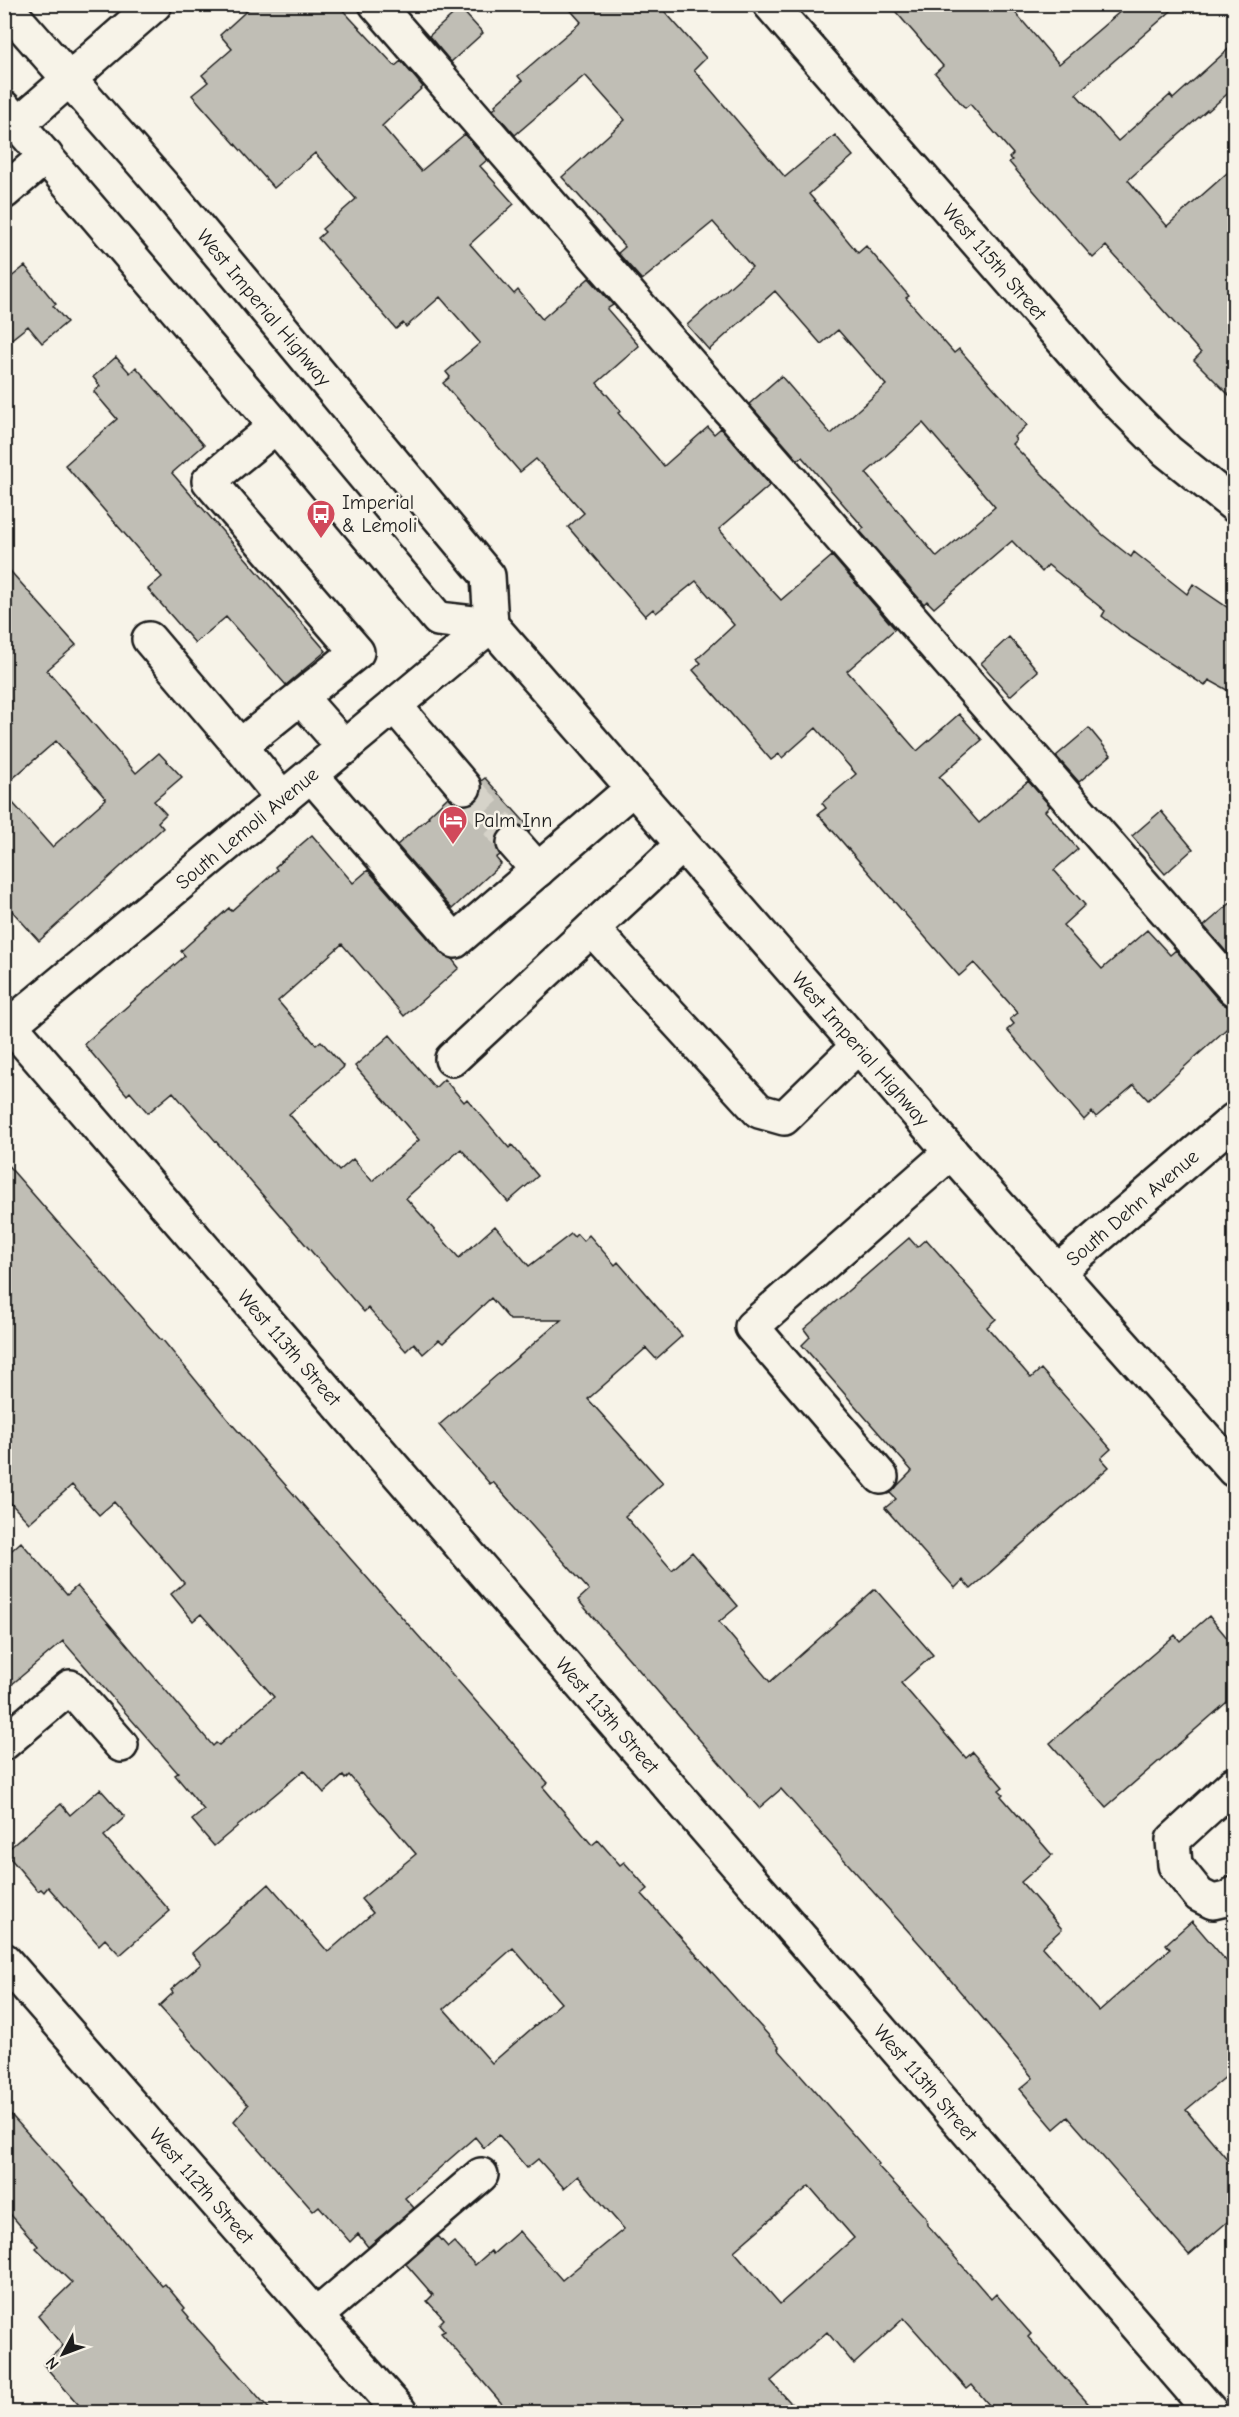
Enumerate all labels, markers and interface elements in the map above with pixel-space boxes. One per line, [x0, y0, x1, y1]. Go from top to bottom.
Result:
street label: West 115th Street [937, 199, 1052, 326]
street label: West Imperial Highway [192, 225, 336, 391]
place label: Imperial & Lemoli [342, 491, 417, 537]
bus stop icon: Imperial & Lemoli [305, 498, 337, 540]
street label: South Lemoli Avenue [171, 762, 323, 894]
hotel icon: Palm Inn [437, 804, 469, 846]
place label: Palm Inn [474, 809, 552, 832]
street label: West Imperial Highway [787, 967, 934, 1131]
street label: South Dehn Avenue [1062, 1145, 1203, 1271]
street label: West 113th Street [233, 1285, 346, 1412]
street label: West 113th Street [551, 1653, 664, 1779]
street label: West 113th Street [869, 2020, 983, 2146]
street label: West 112th Street [144, 2123, 259, 2250]
north arrow [33, 2324, 93, 2384]
text: N [42, 2353, 63, 2373]

